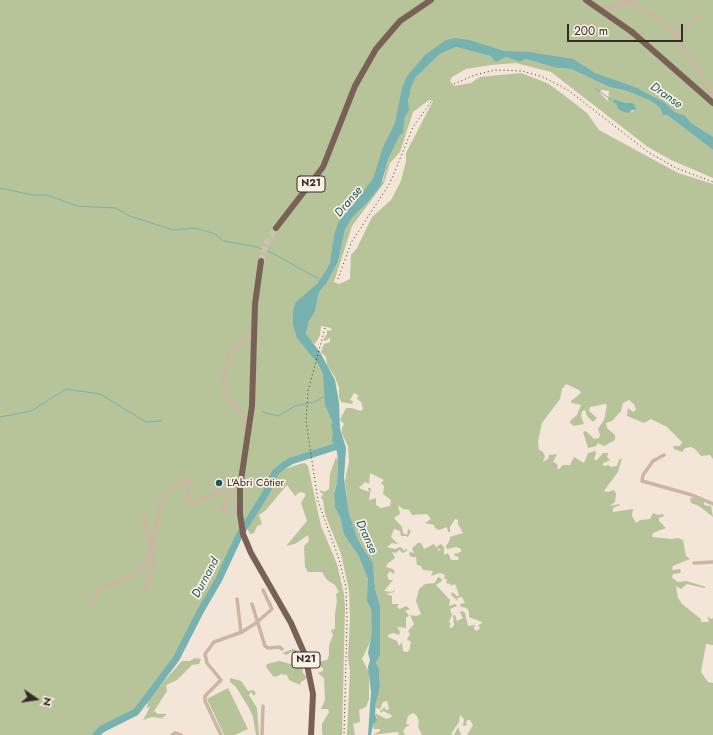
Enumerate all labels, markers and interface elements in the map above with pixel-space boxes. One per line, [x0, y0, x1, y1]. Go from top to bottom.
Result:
scale bar [569, 16, 685, 42]
text: 200 m [574, 22, 608, 40]
water label: Dranse [647, 80, 685, 112]
road number: N21 [297, 176, 325, 192]
water label: Dranse [332, 184, 366, 220]
place label: L'Abri Côtier [227, 476, 284, 490]
marker: L'Abri Côtier [214, 478, 224, 488]
water label: Dranse [352, 518, 380, 556]
water label: Durnand [189, 555, 223, 601]
road number: N21 [292, 652, 320, 668]
north arrow [16, 679, 56, 719]
text: N [39, 696, 56, 708]

